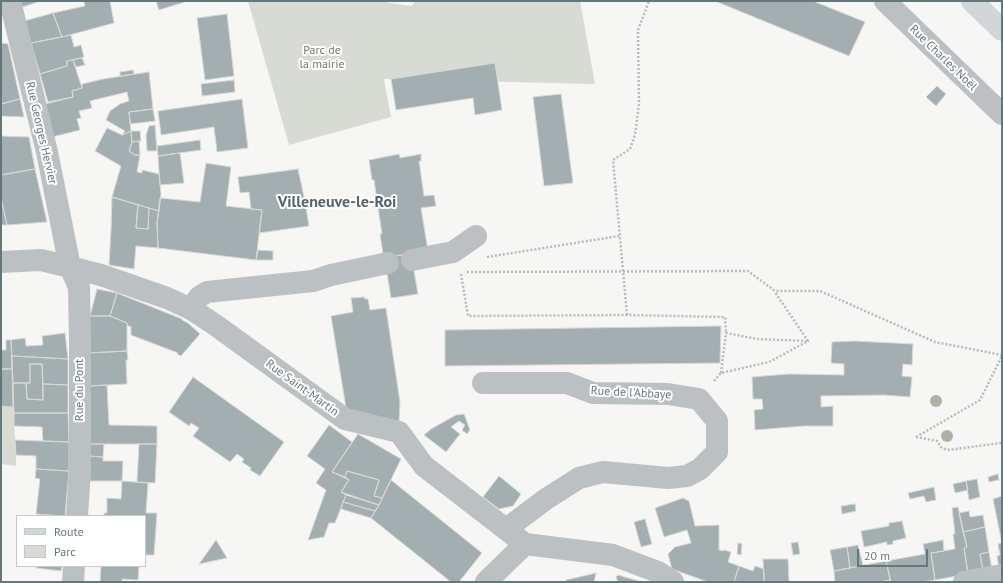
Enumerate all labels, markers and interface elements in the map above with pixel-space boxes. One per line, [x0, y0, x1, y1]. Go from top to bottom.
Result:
street label: Rue Charles Noël [906, 22, 980, 94]
park label: Parc de la mairie [300, 44, 344, 72]
street label: Rue Georges Hervier [22, 80, 60, 186]
district label: Villeneuve-le-Roi [278, 192, 396, 212]
street label: Rue Saint-Martin [263, 357, 341, 419]
street label: Rue du Pont [73, 359, 87, 421]
street label: Rue de l'Abbaye [590, 384, 672, 402]
legend [16, 515, 146, 567]
text: Route [54, 524, 84, 539]
scale bar [859, 541, 930, 567]
text: Parc [54, 544, 76, 559]
text: 20 m [864, 548, 890, 563]

